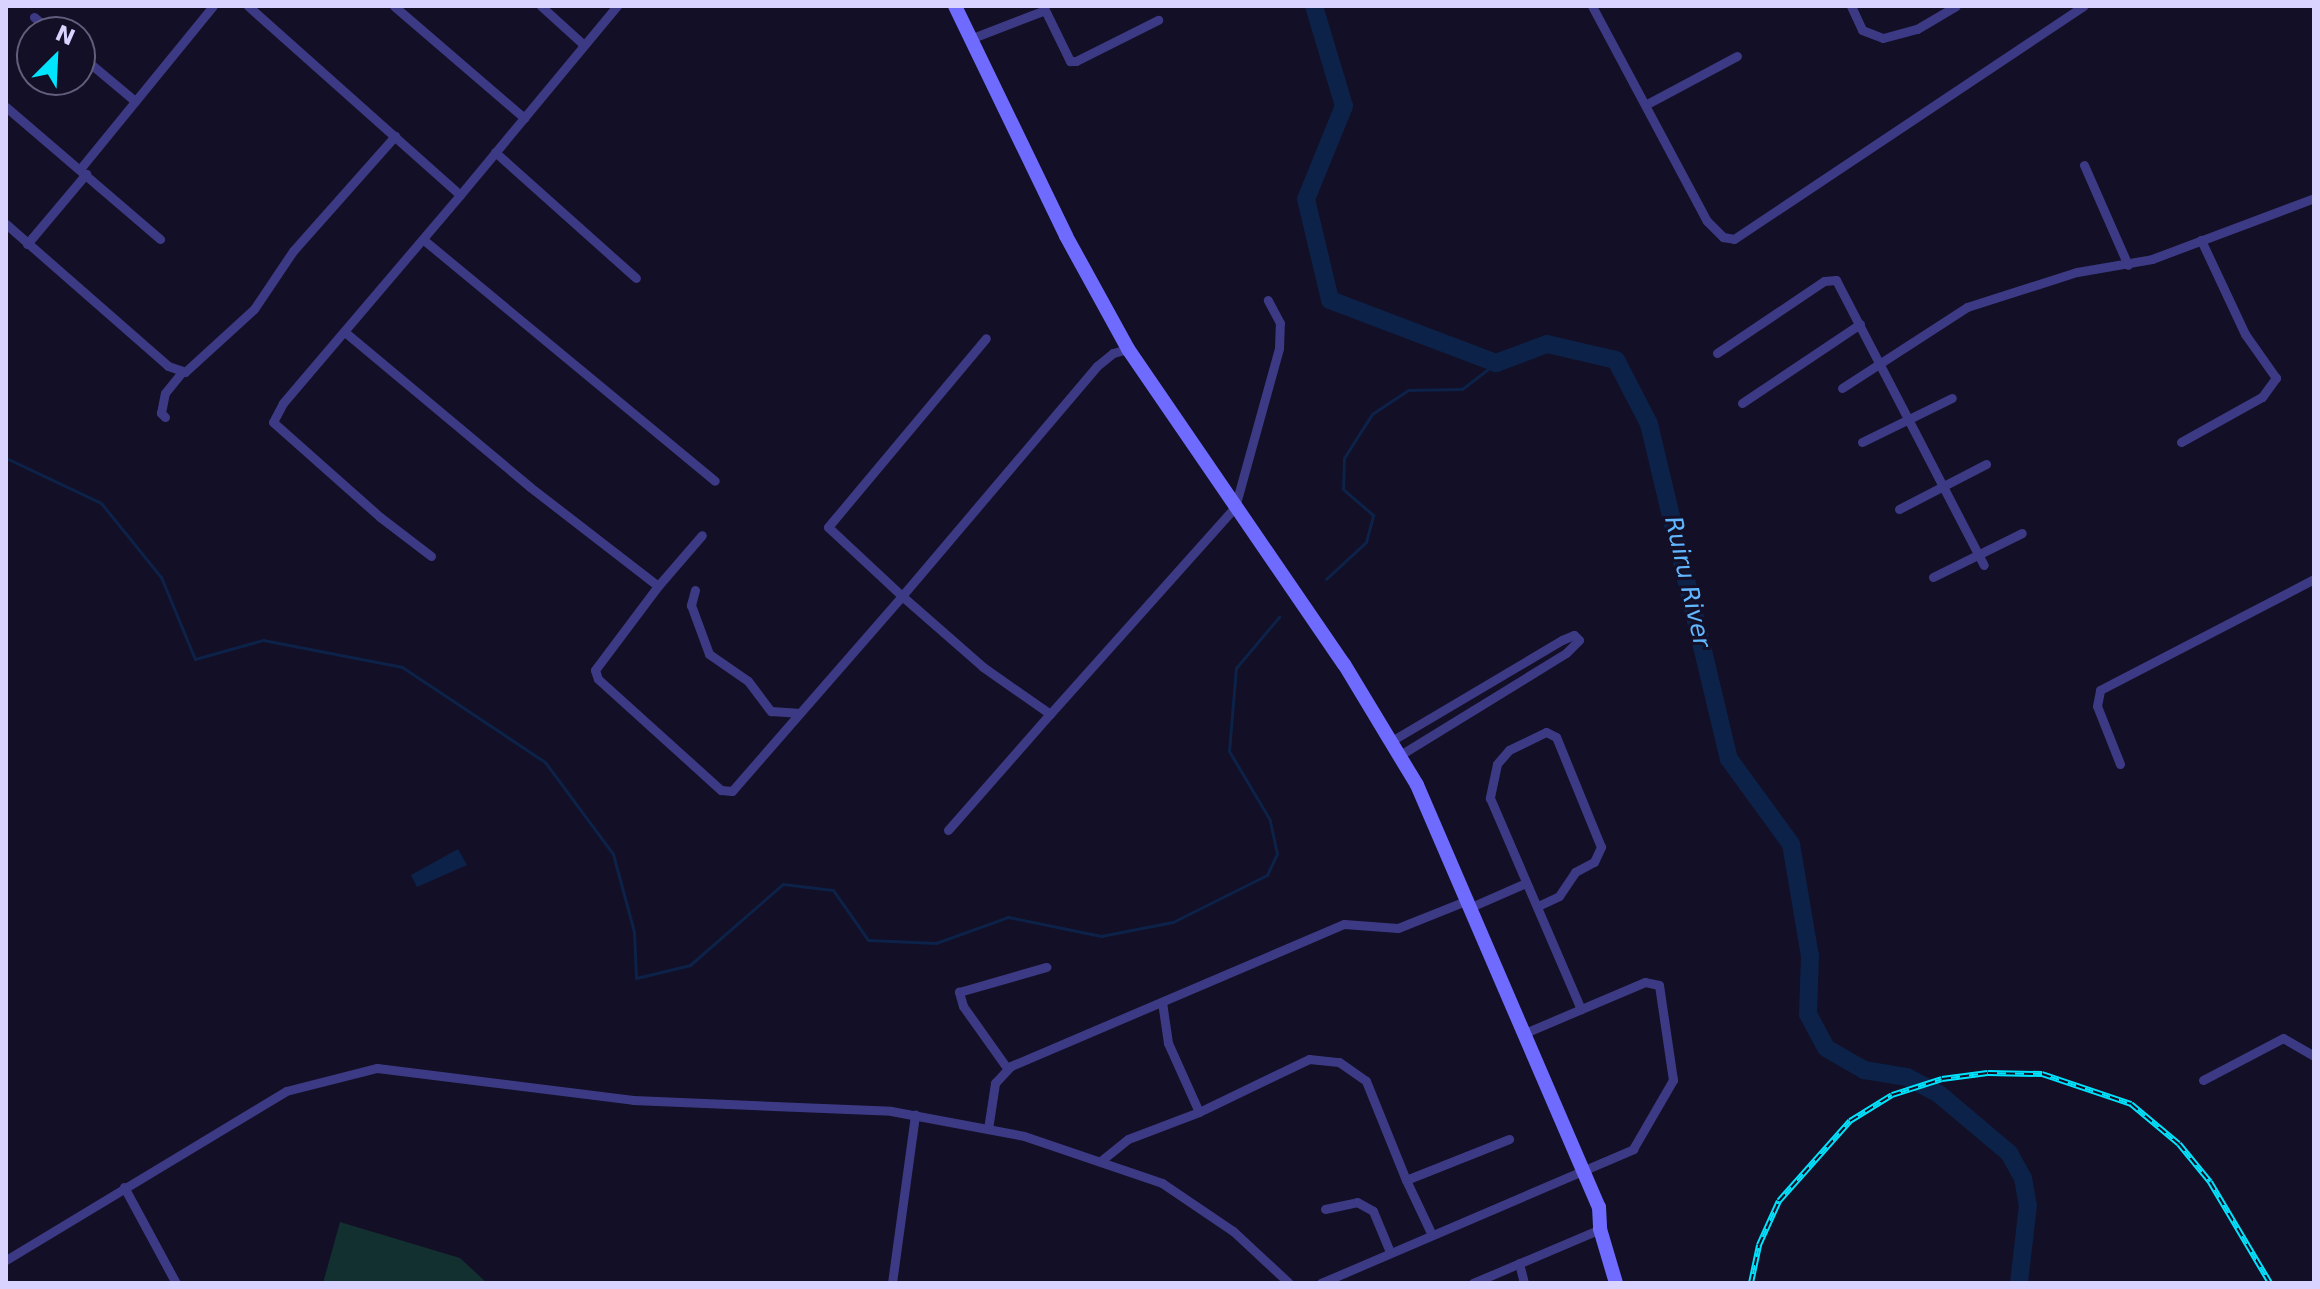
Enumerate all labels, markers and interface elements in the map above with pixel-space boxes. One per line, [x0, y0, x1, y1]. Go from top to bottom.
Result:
north arrow [16, 16, 96, 96]
text: N [52, 20, 79, 51]
water label: Ruiru River [1658, 514, 1716, 650]

